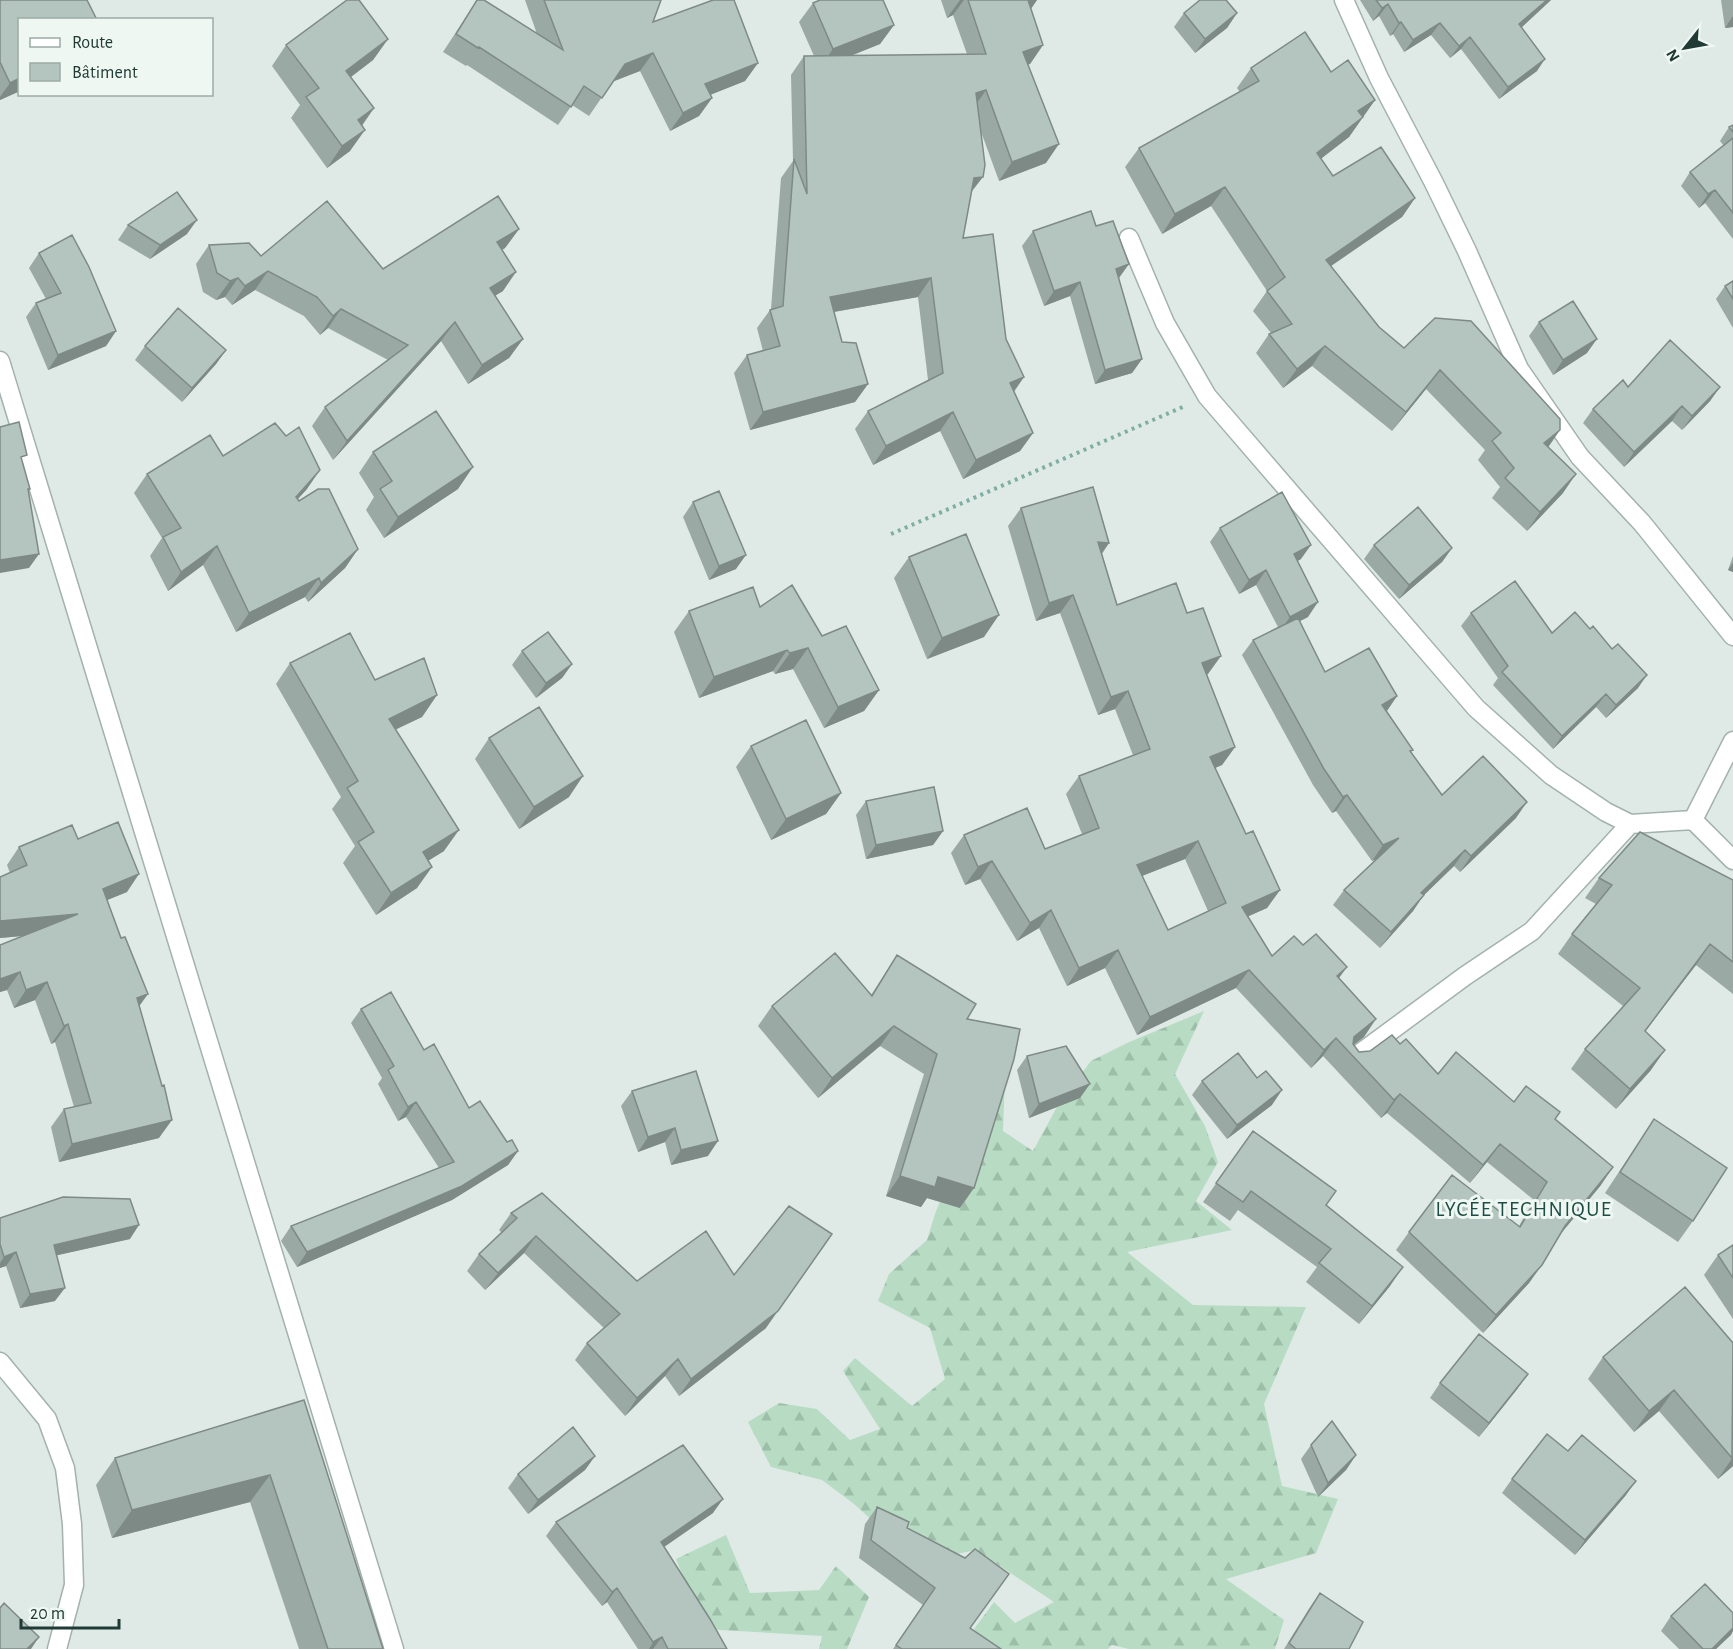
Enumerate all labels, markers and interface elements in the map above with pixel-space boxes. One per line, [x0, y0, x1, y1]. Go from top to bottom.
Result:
legend [18, 18, 213, 96]
north arrow [1655, 18, 1715, 78]
text: Route [72, 34, 113, 52]
text: N [1663, 46, 1683, 64]
text: Bâtiment [72, 64, 138, 82]
district label: LYCÉE TECHNIQUE [1436, 1197, 1612, 1220]
scale bar [21, 1592, 118, 1630]
text: 20 m [30, 1605, 65, 1623]

